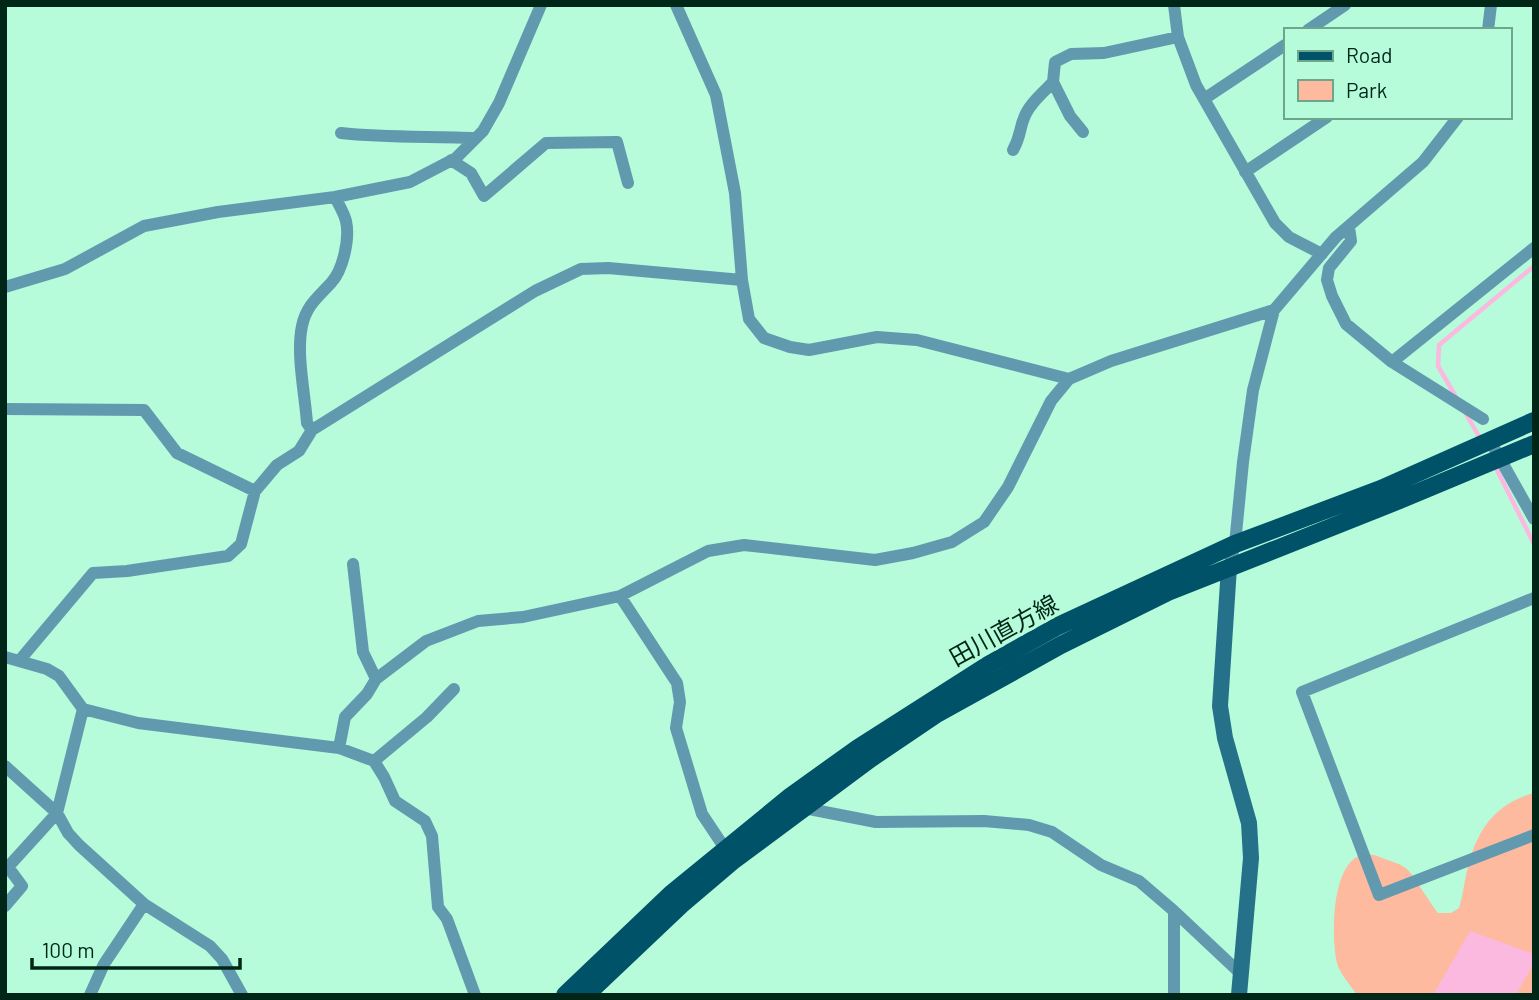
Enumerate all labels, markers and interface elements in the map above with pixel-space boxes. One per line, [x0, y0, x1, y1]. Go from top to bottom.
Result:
legend [1284, 28, 1511, 119]
text: Road [1346, 42, 1392, 67]
text: Park [1346, 77, 1387, 102]
street label: 田川直方線 [944, 588, 1063, 671]
scale bar [32, 926, 240, 970]
text: 100 m [42, 937, 95, 962]

